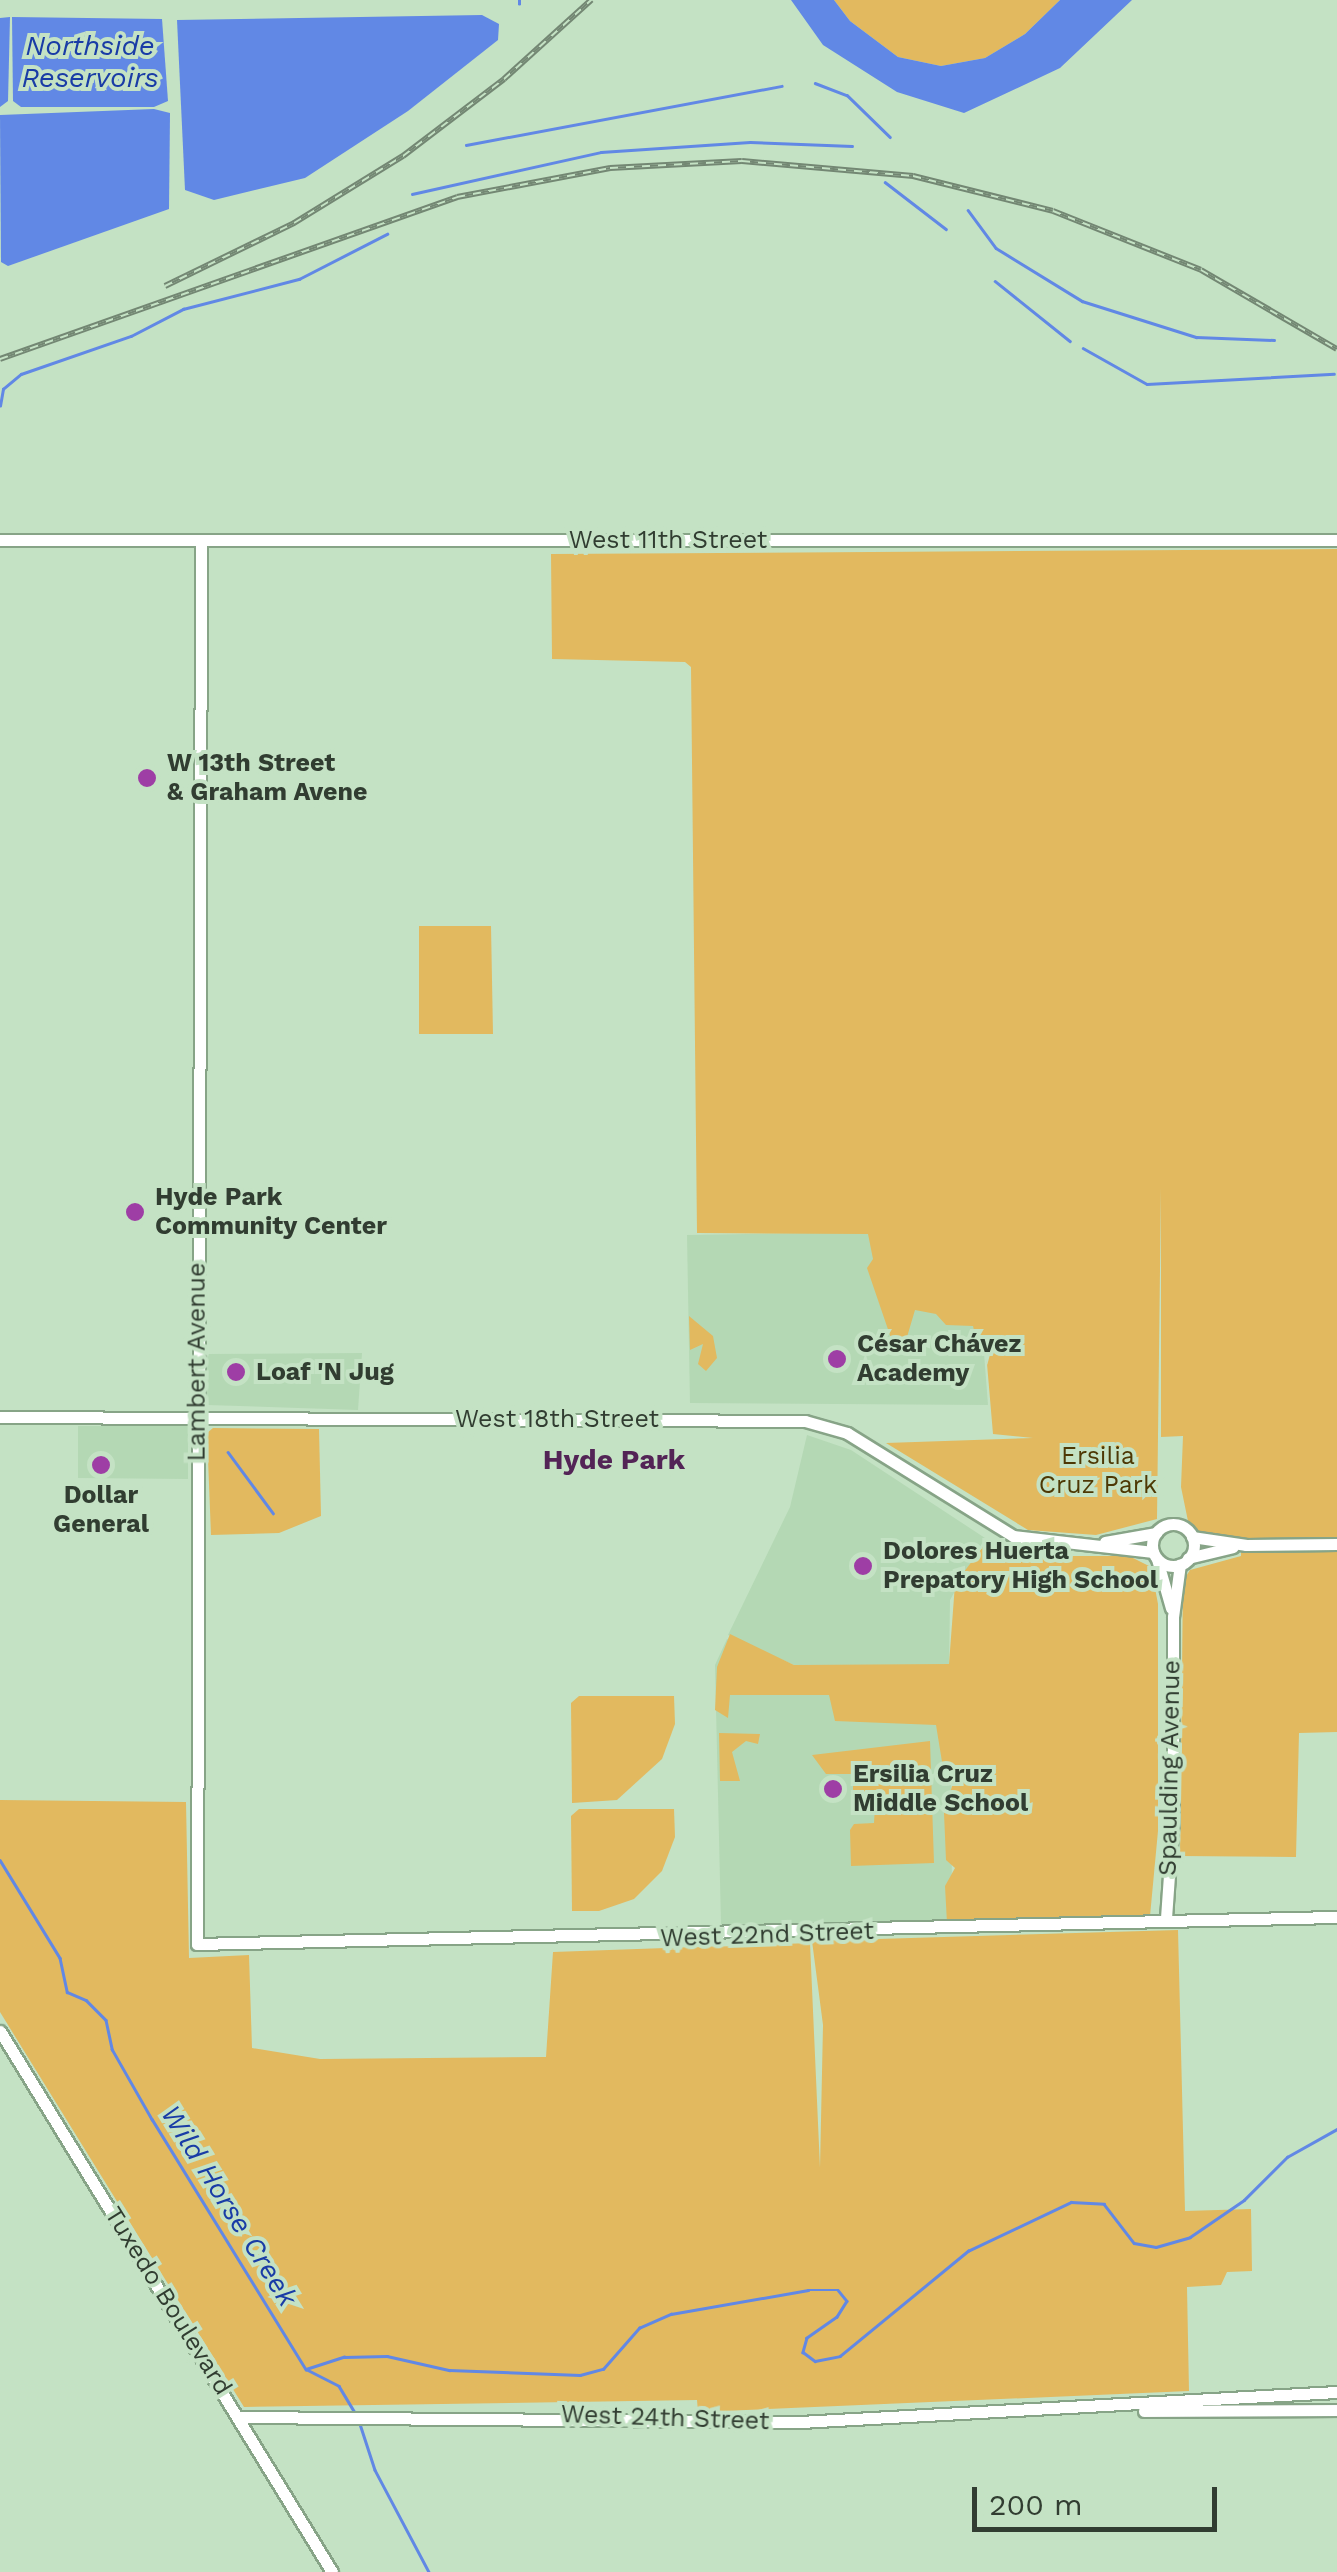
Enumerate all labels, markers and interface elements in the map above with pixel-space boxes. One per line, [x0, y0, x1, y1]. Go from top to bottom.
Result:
water label: Northside Reservoirs [21, 29, 159, 95]
street label: West 11th Street [569, 525, 767, 555]
place label: W 13th Street & Graham Avene [167, 749, 368, 808]
marker: W 13th Street & Graham Avene [136, 767, 158, 789]
place label: Hyde Park Community Center [155, 1183, 388, 1242]
marker: Hyde Park Community Center [124, 1201, 146, 1223]
street label: Lambert Avenue [182, 1262, 212, 1462]
place label: César Chávez Academy [857, 1330, 1022, 1389]
marker: César Chávez Academy [826, 1348, 848, 1370]
place label: Loaf 'N Jug [256, 1357, 394, 1387]
marker: Loaf 'N Jug [225, 1361, 247, 1383]
street label: West 18th Street [455, 1404, 659, 1434]
park label: Ersilia Cruz Park [1039, 1442, 1157, 1501]
district label: Hyde Park [543, 1443, 685, 1477]
marker: Dollar General [90, 1454, 112, 1476]
place label: Dollar General [53, 1481, 149, 1540]
place label: Dolores Huerta Prepatory High School [883, 1537, 1159, 1596]
marker: Dolores Huerta Prepatory High School [852, 1555, 874, 1577]
street label: Spaulding Avenue [1153, 1659, 1187, 1877]
place label: Ersilia Cruz Middle School [853, 1760, 1028, 1819]
marker: Ersilia Cruz Middle School [822, 1778, 844, 1800]
street label: West 22nd Street [660, 1916, 874, 1954]
water label: Wild Horse Creek [154, 2099, 304, 2313]
street label: Tuxedo Boulevard [98, 2201, 238, 2401]
street label: West 24th Street [560, 2399, 770, 2437]
scale bar [977, 2467, 1222, 2529]
text: 200 m [989, 2487, 1083, 2522]

